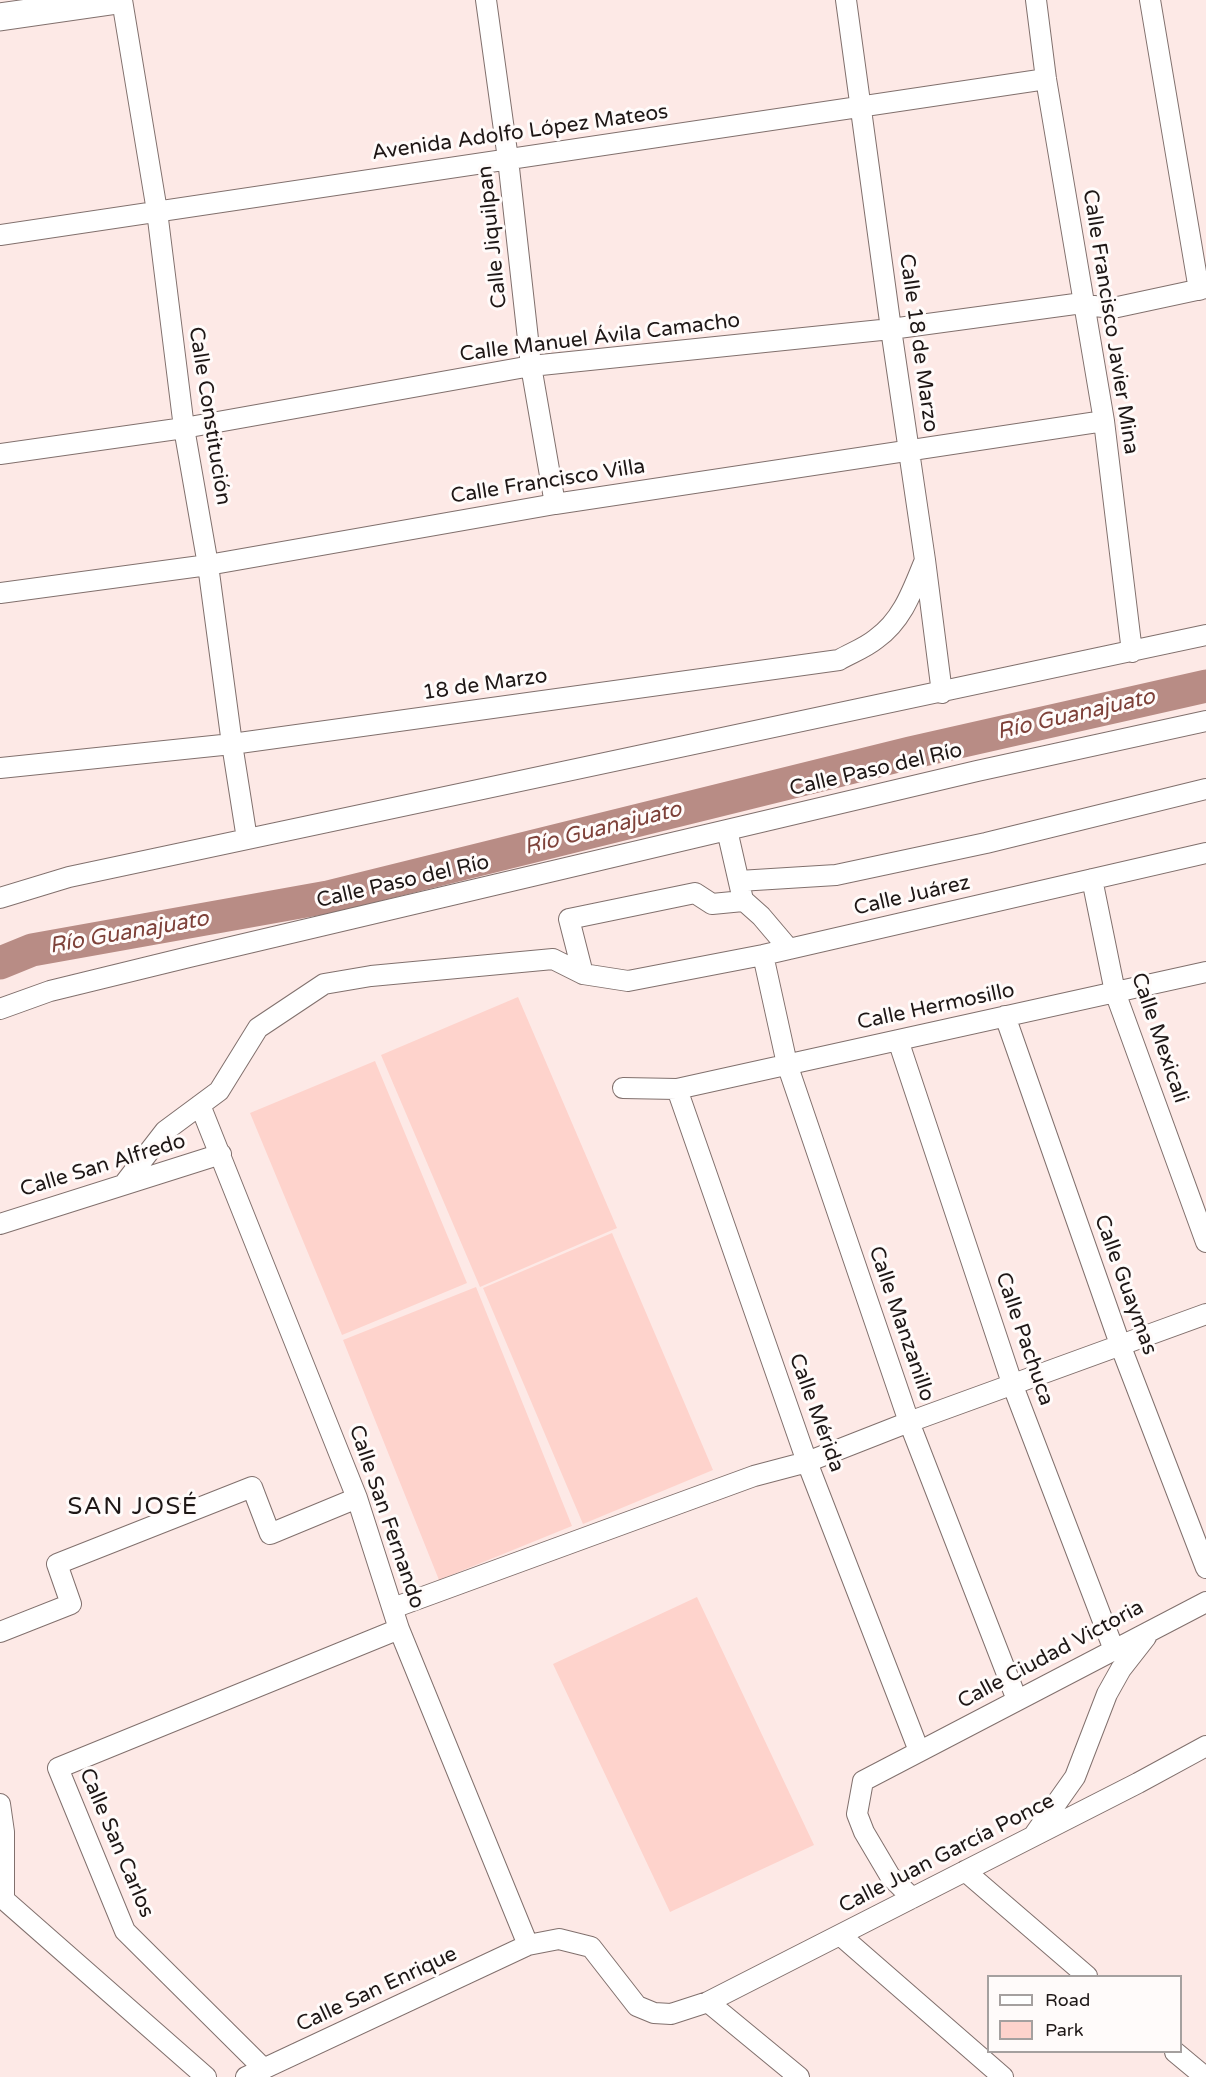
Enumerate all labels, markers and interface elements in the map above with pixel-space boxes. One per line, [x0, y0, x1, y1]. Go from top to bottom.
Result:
street label: Avenida Adolfo López Mateos [370, 100, 670, 166]
street label: Calle Jiquilpan [473, 164, 513, 310]
street label: Calle Francisco Javier Mina [1077, 188, 1143, 456]
street label: Calle 18 de Marzo [893, 252, 943, 434]
street label: Calle Manuel Ávila Camacho [458, 308, 742, 368]
street label: Calle Constitución [182, 325, 236, 507]
street label: Calle Francisco Villa [449, 454, 647, 510]
street label: 18 de Marzo [421, 664, 549, 706]
water label: Río Guanajuato [995, 684, 1157, 746]
street label: Calle Paso del Río [787, 738, 965, 802]
water label: Río Guanajuato [522, 797, 684, 861]
street label: Calle Paso del Río [314, 850, 492, 914]
street label: Calle Juárez [851, 870, 973, 922]
water label: Río Guanajuato [47, 906, 211, 960]
street label: Calle Mexicali [1125, 970, 1193, 1106]
street label: Calle Hermosillo [855, 978, 1017, 1036]
street label: Calle San Alfredo [17, 1129, 189, 1203]
street label: Calle Guaymas [1088, 1212, 1162, 1358]
street label: Calle Manzanillo [863, 1243, 939, 1405]
street label: Calle Pachuca [989, 1269, 1059, 1409]
street label: Calle Mérida [783, 1350, 849, 1476]
street label: Calle San Fernando [343, 1422, 429, 1612]
district label: SAN JOSÉ [68, 1494, 198, 1522]
street label: Calle Ciudad Victoria [954, 1595, 1148, 1715]
street label: Calle San Carlos [73, 1765, 159, 1921]
street label: Calle Juan García Ponce [835, 1789, 1059, 1919]
street label: Calle San Enrique [293, 1942, 461, 2038]
legend [987, 1975, 1182, 2053]
text: Road [1045, 1989, 1090, 2011]
text: Park [1045, 2019, 1083, 2041]

